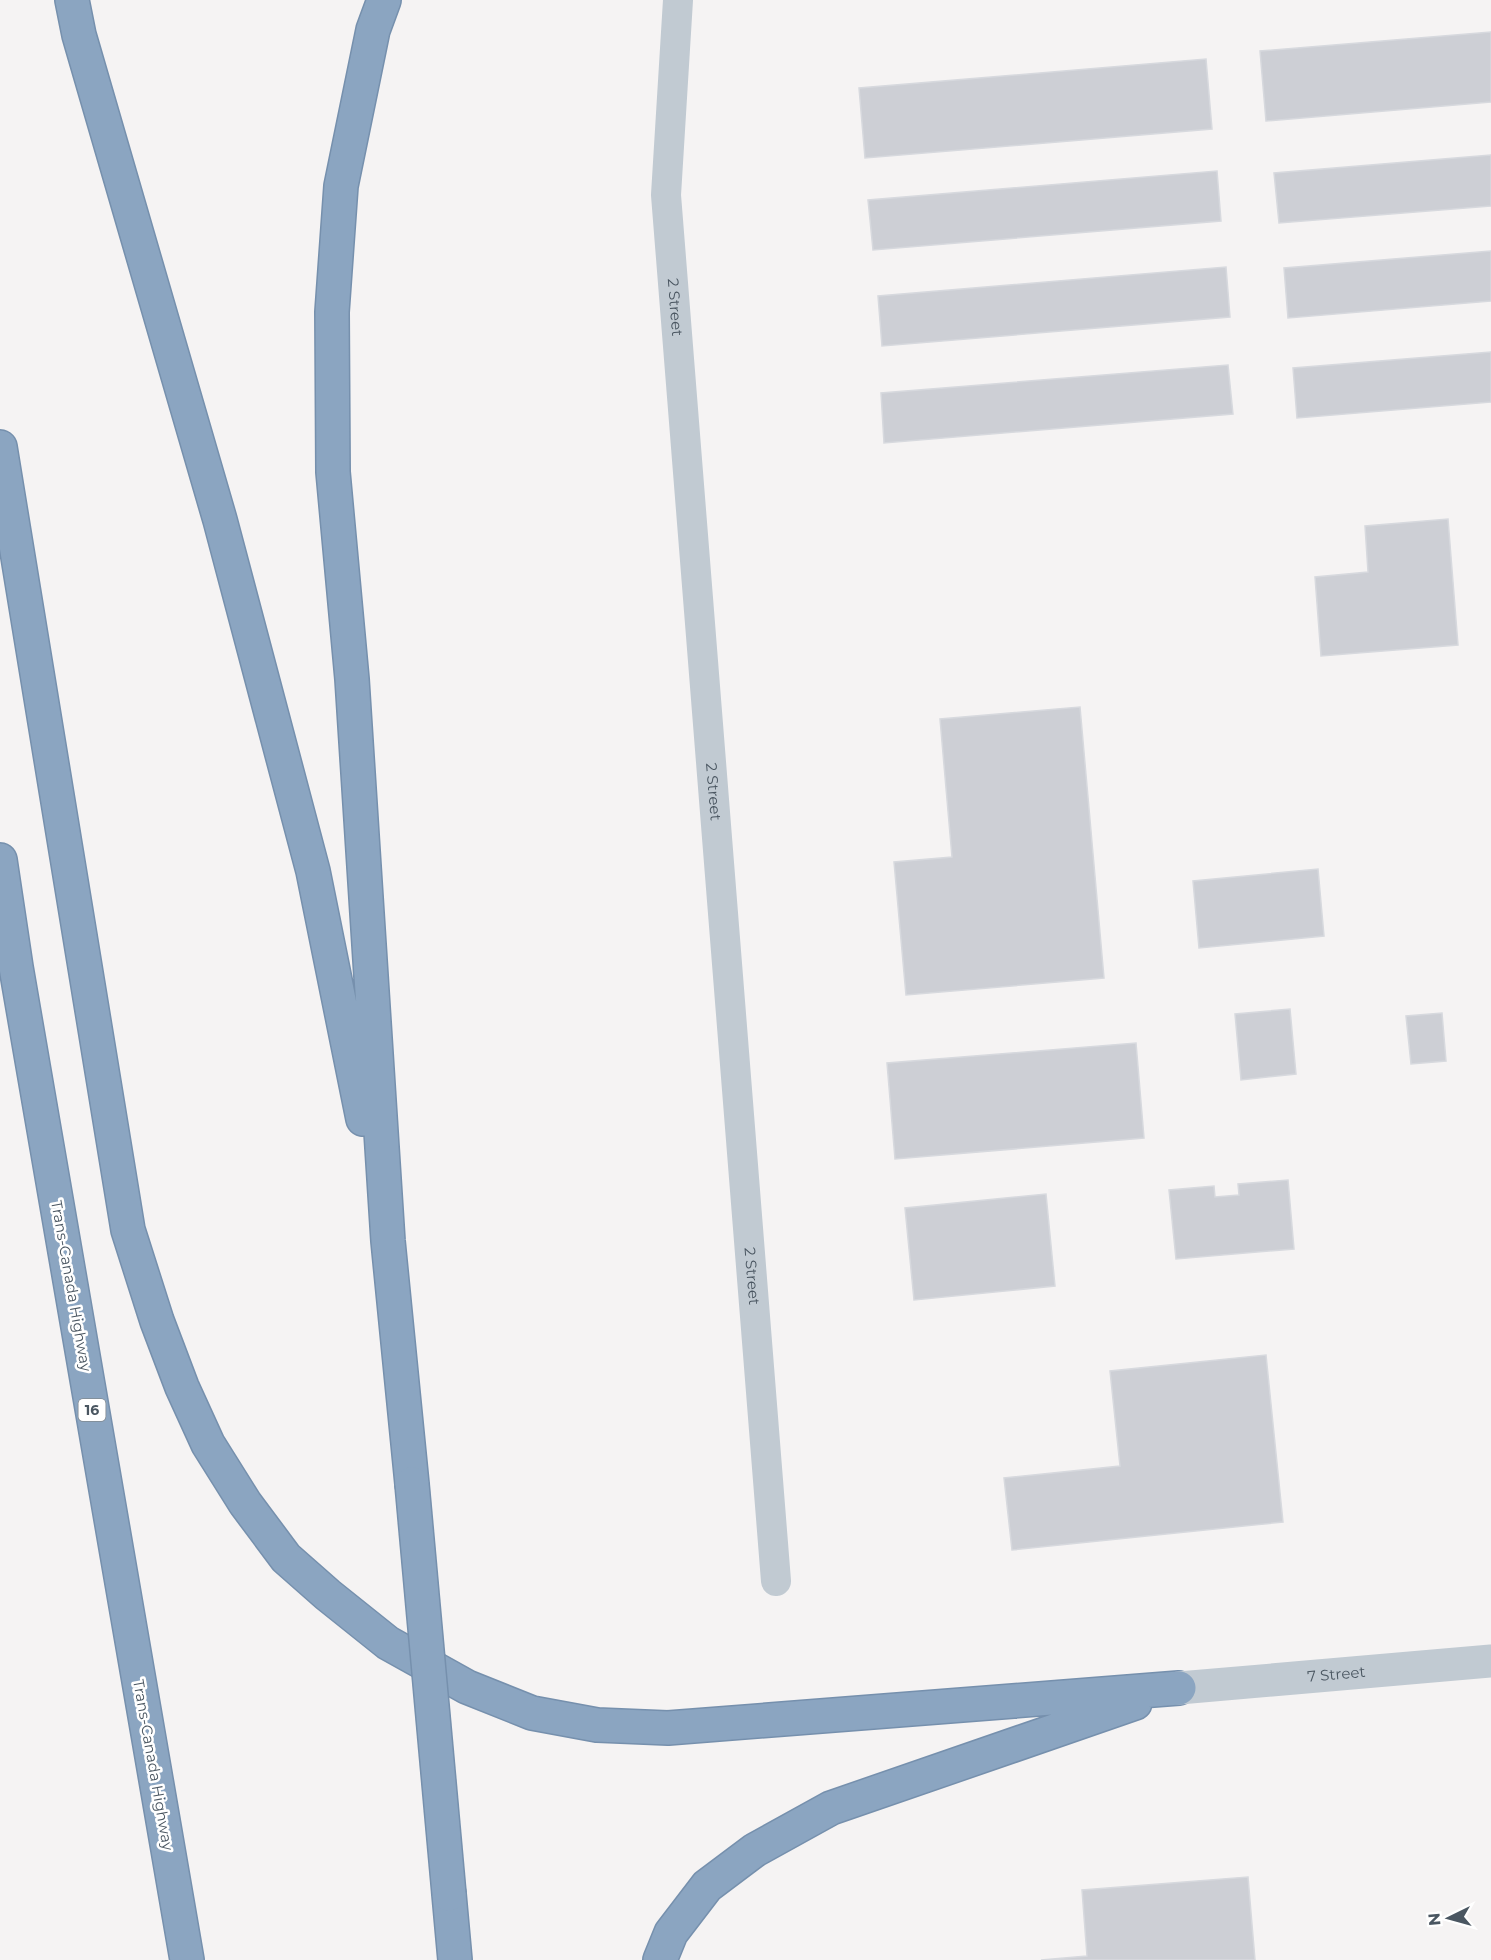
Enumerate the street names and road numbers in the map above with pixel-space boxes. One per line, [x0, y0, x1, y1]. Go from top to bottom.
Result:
street label: 2 Street [664, 278, 687, 337]
street label: 2 Street [702, 762, 726, 821]
street label: Trans-Canada Highway [47, 1199, 96, 1374]
street label: 2 Street [741, 1247, 764, 1306]
road number: 16 [78, 1399, 106, 1421]
street label: 7 Street [1307, 1662, 1366, 1686]
street label: Trans-Canada Highway [129, 1678, 178, 1853]

